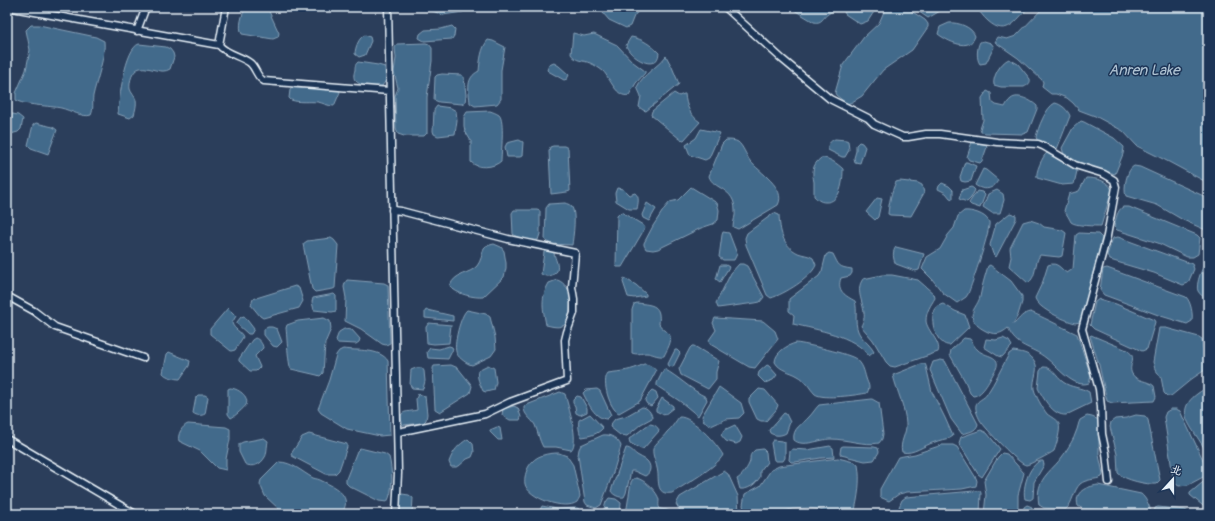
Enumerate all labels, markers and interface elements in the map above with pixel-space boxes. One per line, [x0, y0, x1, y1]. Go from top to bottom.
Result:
water label: Anren Lake [1108, 61, 1181, 80]
north arrow [1153, 459, 1193, 499]
text: 北 [1169, 462, 1184, 478]

